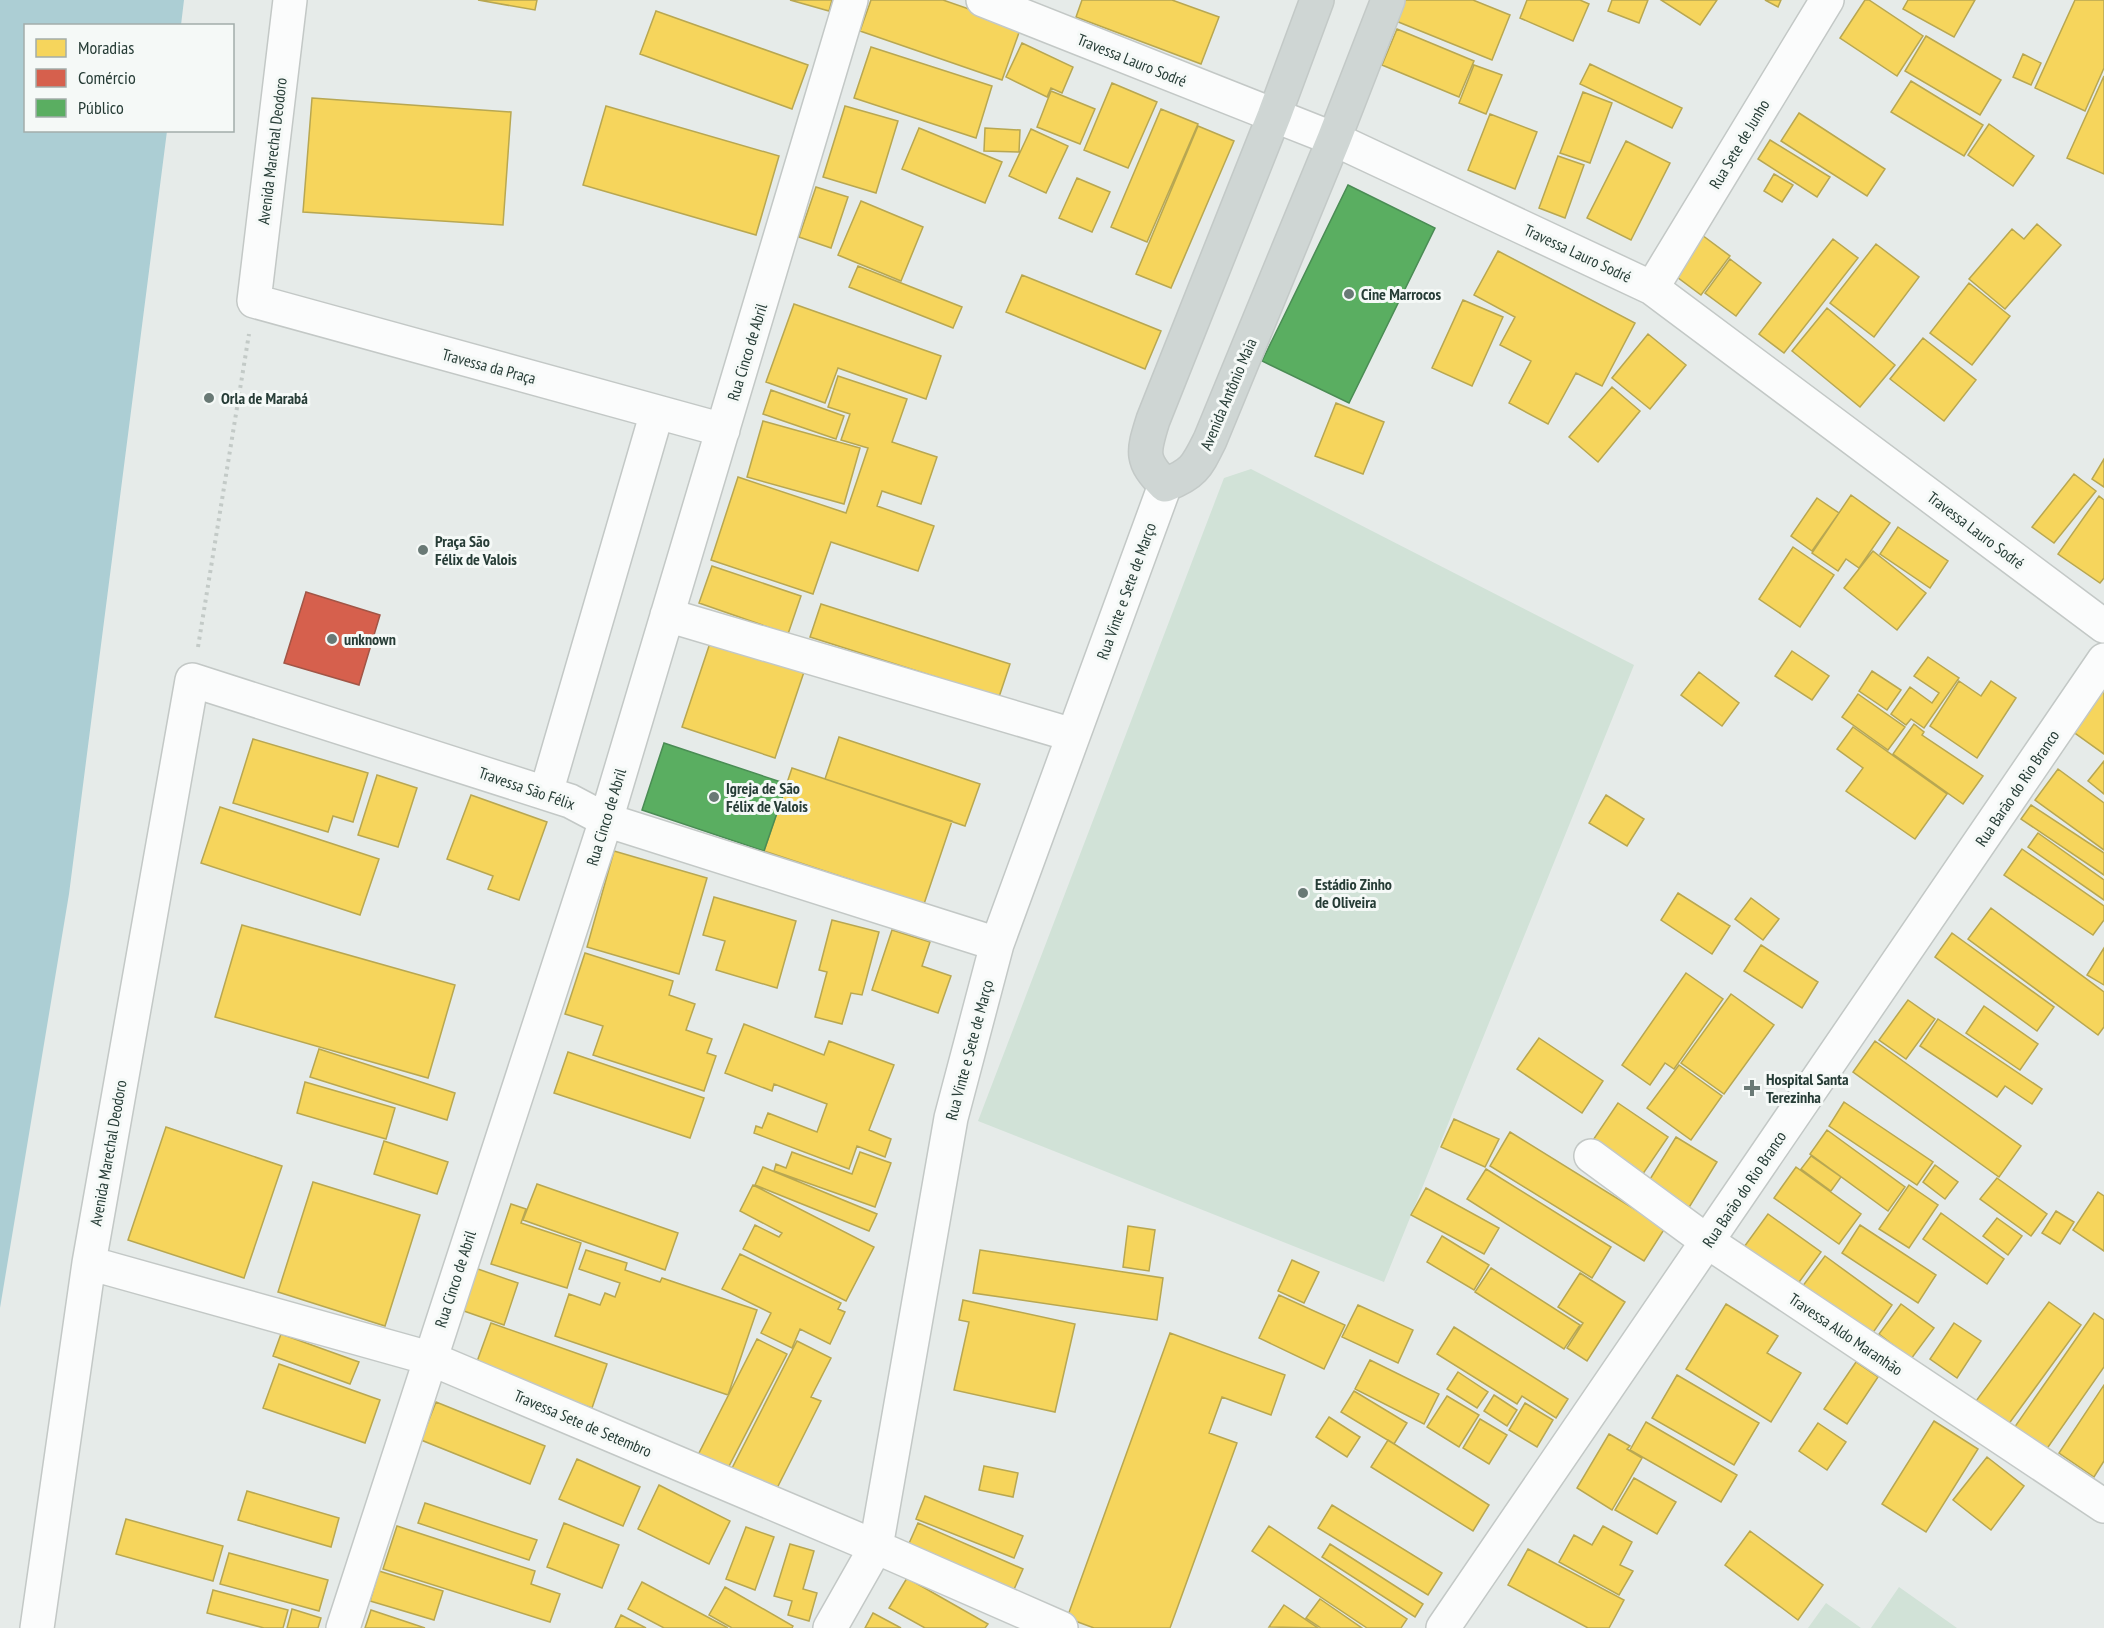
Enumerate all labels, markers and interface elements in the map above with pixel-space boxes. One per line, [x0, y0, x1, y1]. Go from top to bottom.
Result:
legend [24, 24, 234, 132]
street label: Travessa Lauro Sodré [1074, 29, 1190, 91]
text: Moradias [78, 36, 134, 59]
text: Comércio [78, 66, 136, 89]
street label: Avenida Marechal Deodoro [253, 76, 291, 226]
text: Público [78, 96, 124, 119]
street label: Rua Sete de Junho [1704, 96, 1774, 192]
street label: Travessa Lauro Sodré [1521, 219, 1635, 287]
place label: Cine Marrocos [1361, 284, 1441, 304]
marker: Cine Marrocos [1342, 287, 1356, 301]
street label: Rua Cinco de Abril [723, 301, 771, 403]
street label: Avenida Antônio Maia [1195, 335, 1261, 453]
street label: Travessa da Praça [440, 344, 538, 388]
place label: Orla de Marabá [221, 388, 308, 408]
marker: Orla de Marabá [202, 391, 216, 405]
street label: Travessa Lauro Sodré [1924, 487, 2028, 573]
street label: Rua Vinte e Sete de Março [1092, 520, 1160, 662]
place label: Praça São Félix de Valois [435, 531, 517, 569]
marker: Praça São Félix de Valois [416, 543, 430, 557]
place label: unknown [344, 629, 396, 649]
marker: unknown [325, 632, 339, 646]
street label: Rua Barão do Rio Branco [1971, 726, 2063, 850]
street label: Travessa São Félix [476, 762, 578, 814]
street label: Rua Cinco de Abril [582, 766, 630, 868]
place label: Igreja de São Félix de Valois [726, 778, 808, 816]
marker: Igreja de São Félix de Valois [707, 790, 721, 804]
place label: Estádio Zinho de Oliveira [1315, 874, 1392, 912]
marker: Estádio Zinho de Oliveira [1296, 886, 1310, 900]
street label: Rua Vinte e Sete de Março [941, 978, 997, 1122]
place label: Hospital Santa Terezinha [1766, 1069, 1849, 1107]
street label: Avenida Marechal Deodoro [85, 1078, 131, 1227]
marker: Hospital Santa Terezinha [1743, 1079, 1761, 1097]
street label: Rua Barão do Rio Branco [1698, 1127, 1790, 1251]
street label: Rua Cinco de Abril [430, 1228, 480, 1330]
street label: Travessa Aldo Maranhão [1785, 1289, 1907, 1379]
street label: Travessa Sete de Setembro [511, 1385, 655, 1461]

